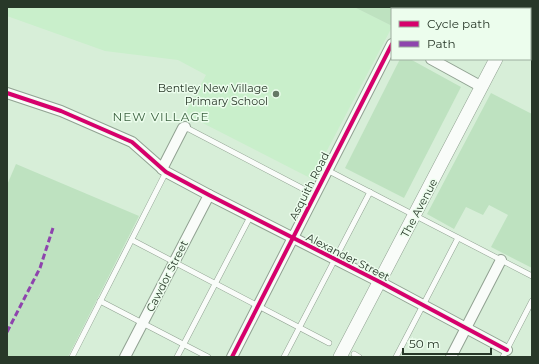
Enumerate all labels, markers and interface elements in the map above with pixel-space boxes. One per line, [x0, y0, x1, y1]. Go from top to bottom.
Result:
legend [391, 8, 531, 60]
text: Cycle path [427, 16, 490, 31]
text: Path [427, 36, 456, 51]
place label: Bentley New Village Primary School [158, 81, 268, 108]
marker: Bentley New Village Primary School [271, 89, 281, 99]
district label: NEW VILLAGE [113, 109, 209, 124]
street label: Asquith Road [286, 150, 332, 222]
street label: The Avenue [398, 176, 441, 240]
street label: Alexander Street [304, 230, 392, 284]
street label: Cawdor Street [143, 237, 191, 314]
scale bar [403, 330, 491, 356]
text: 50 m [409, 336, 440, 351]

